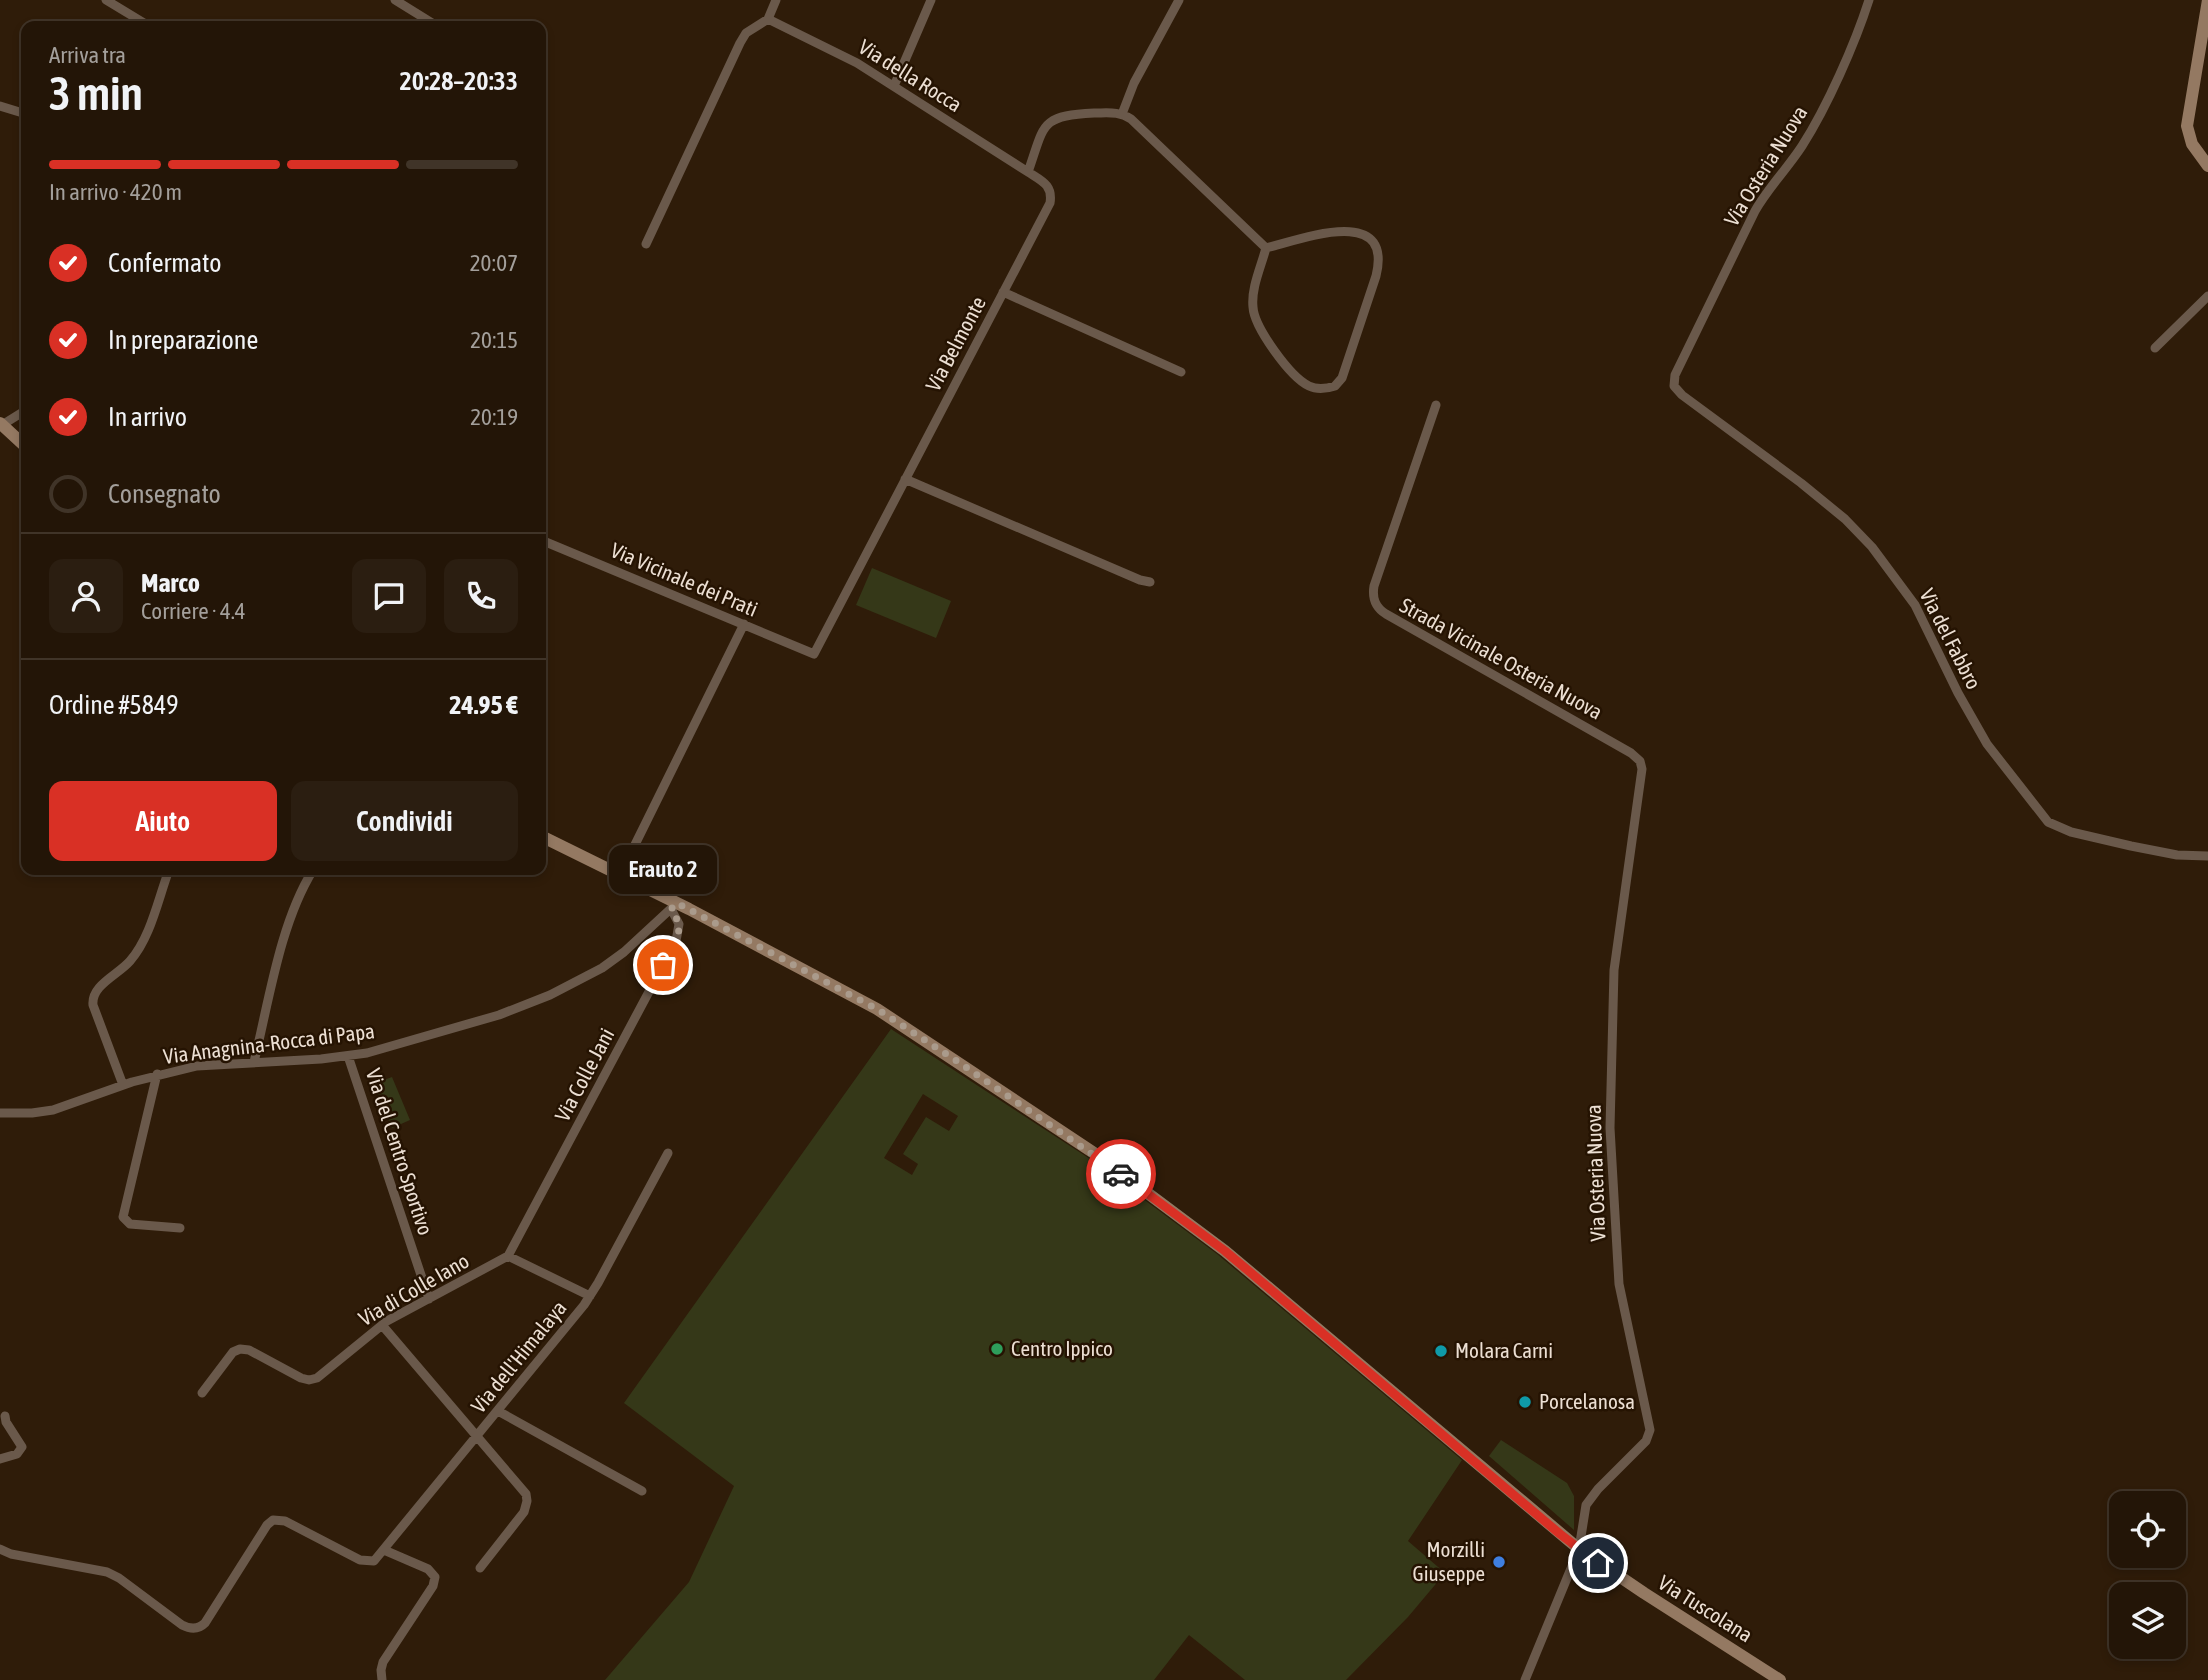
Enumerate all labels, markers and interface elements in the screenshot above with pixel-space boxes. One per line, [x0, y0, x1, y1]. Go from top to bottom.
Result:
street label: Via della Rocca [855, 34, 966, 116]
text: Arriva tra [49, 42, 126, 68]
text: 20:28–20:33 [400, 66, 518, 96]
text: 3 min [49, 67, 143, 120]
street label: Via Osteria Nuova [1719, 101, 1812, 230]
text: In arrivo · 420 m [49, 179, 182, 205]
icon: check [49, 244, 87, 282]
text: Confermato [108, 248, 221, 278]
text: 20:07 [470, 250, 518, 276]
street label: Via Belmonte [920, 292, 990, 395]
icon: check [49, 321, 87, 359]
text: In preparazione [108, 325, 258, 355]
text: 20:15 [470, 327, 518, 353]
icon: check [49, 398, 87, 436]
text: In arrivo [108, 402, 187, 432]
text: 20:19 [470, 404, 518, 430]
text: Consegnato [108, 479, 221, 509]
street label: Via Vicinale dei Prati [607, 537, 761, 621]
button: person [49, 559, 123, 633]
button: chat [352, 559, 426, 633]
button: phone [444, 559, 518, 633]
text: Marco [141, 568, 200, 598]
street label: Via del Fabbro [1915, 584, 1986, 693]
street label: Strada Vicinale Osteria Nuova [1396, 592, 1607, 724]
text: Corriere · 4.4 [141, 598, 246, 624]
text: Ordine #5849 [49, 690, 178, 720]
text: 24.95 € [449, 690, 518, 720]
button: Aiuto [49, 781, 277, 861]
button: Condividi [291, 781, 518, 861]
callout: Erauto 2 [609, 846, 717, 895]
text: Erauto 2 [628, 856, 698, 882]
pin [633, 935, 693, 995]
icon: bag [644, 946, 682, 984]
street label: Via Anagnina-Rocca di Papa [162, 1018, 376, 1068]
street label: Via Colle Jani [550, 1024, 619, 1125]
street label: Via del Centro Sportivo [362, 1065, 438, 1238]
street label: Via Osteria Nuova [1581, 1104, 1609, 1242]
courier [1086, 1139, 1156, 1209]
icon: car [1102, 1155, 1140, 1193]
street label: Via di Colle Iano [354, 1248, 473, 1330]
street label: Via dell'Himalaya [466, 1295, 571, 1417]
place label: Centro Ippico [1011, 1336, 1113, 1360]
place label: Molara Carni [1455, 1338, 1553, 1362]
marker: Centro Ippico [989, 1341, 1005, 1357]
marker: Molara Carni [1433, 1343, 1449, 1359]
place label: Porcelanosa [1539, 1389, 1635, 1413]
marker: Porcelanosa [1517, 1394, 1533, 1410]
map controls [2109, 1491, 2186, 1659]
button: locate [2109, 1491, 2186, 1568]
pin [1568, 1533, 1628, 1593]
place label: Morzilli Giuseppe [1413, 1537, 1485, 1585]
icon: home [1579, 1544, 1617, 1582]
marker: Morzilli Giuseppe [1491, 1554, 1507, 1570]
street label: Via Tuscolana [1654, 1570, 1757, 1647]
button: layers [2109, 1582, 2186, 1659]

